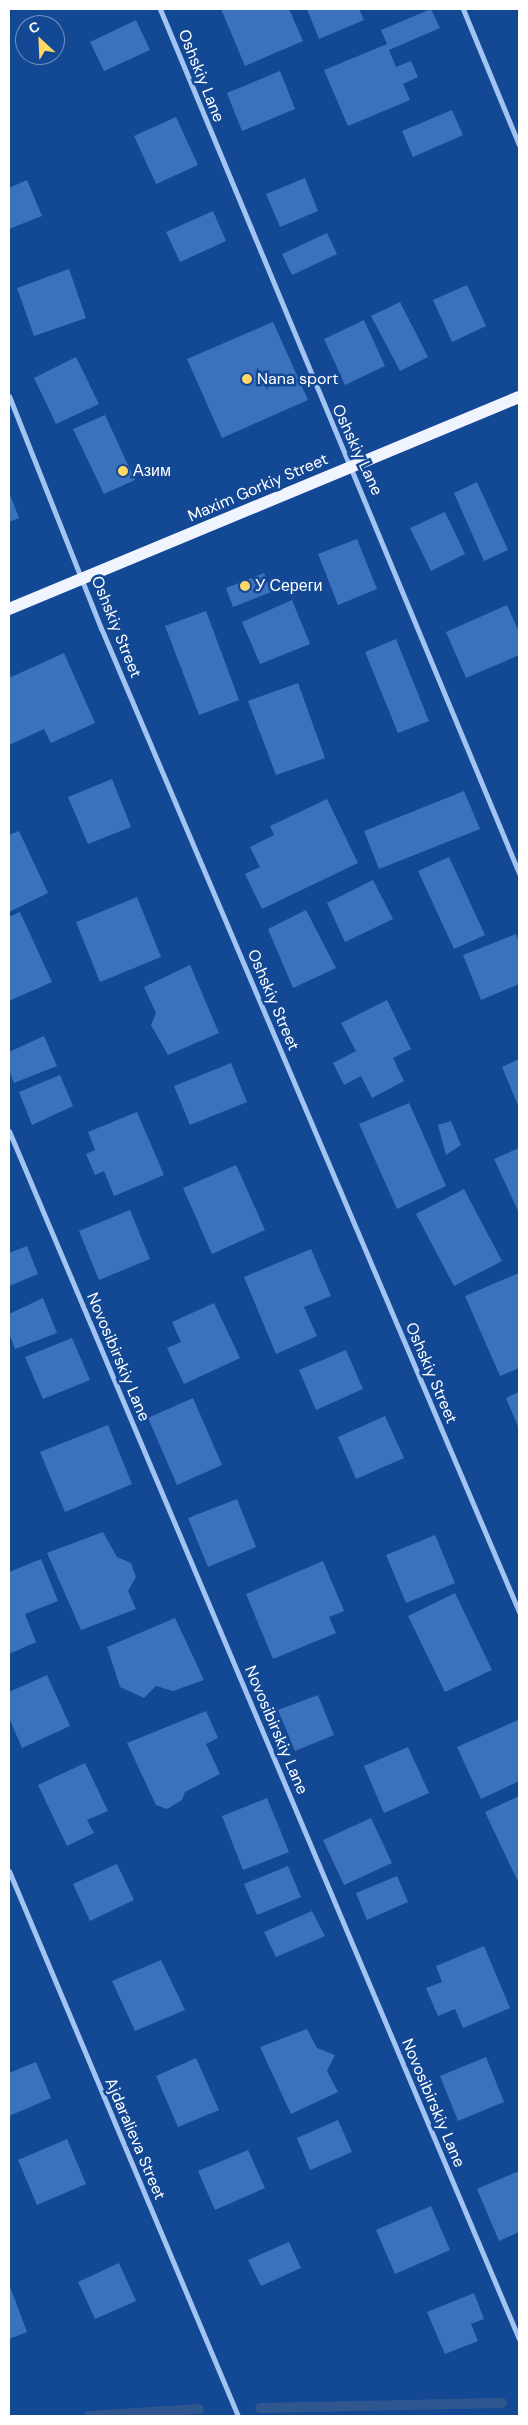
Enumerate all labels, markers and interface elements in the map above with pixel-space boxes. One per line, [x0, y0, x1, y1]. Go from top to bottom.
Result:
north arrow [15, 15, 65, 65]
text: С [26, 17, 42, 38]
street label: Oshskiy Lane [174, 27, 228, 125]
place label: Nana sport [257, 369, 339, 389]
marker: Nana sport [241, 373, 253, 385]
street label: Oshskiy Lane [328, 401, 386, 499]
street label: Maxim Gorkiy Street [185, 450, 331, 526]
place label: Азим [133, 461, 171, 481]
marker: Азим [117, 465, 129, 477]
street label: Oshskiy Street [87, 573, 145, 681]
place label: У Сереги [255, 576, 322, 596]
marker: У Сереги [239, 580, 251, 592]
street label: Oshskiy Street [243, 947, 303, 1053]
street label: Novosibirskiy Lane [82, 1290, 154, 1424]
street label: Oshskiy Street [401, 1320, 461, 1426]
street label: Novosibirskiy Lane [240, 1663, 312, 1797]
street label: Novosibirskiy Lane [397, 2036, 469, 2170]
street label: Ajdaralieva Street [101, 2075, 169, 2203]

